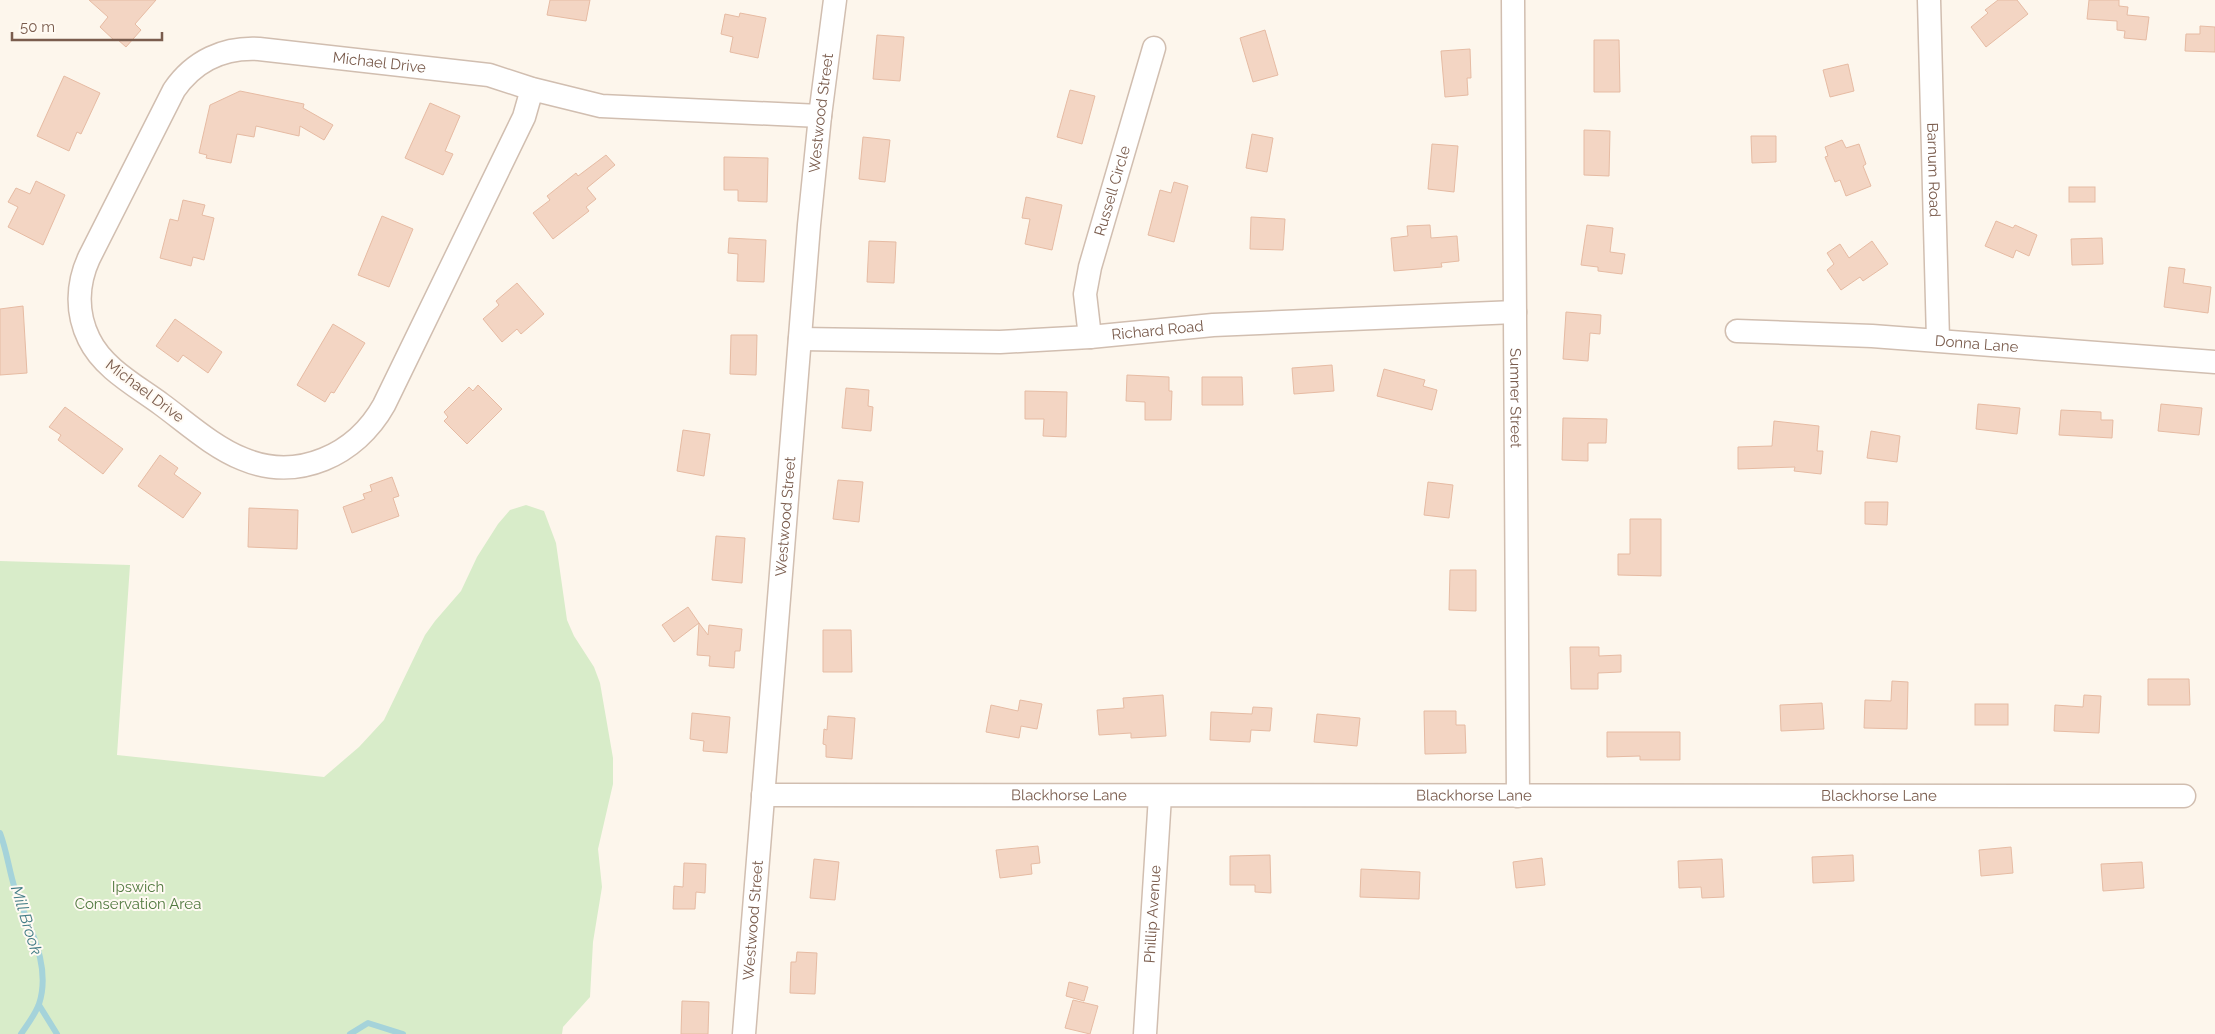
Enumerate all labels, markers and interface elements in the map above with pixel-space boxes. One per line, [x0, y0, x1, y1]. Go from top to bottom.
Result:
scale bar [12, 10, 162, 42]
text: 50 m [20, 18, 55, 36]
street label: Michael Drive [332, 48, 427, 77]
street label: Westwood Street [805, 52, 837, 174]
street label: Barnum Road [1923, 122, 1944, 218]
street label: Russell Circle [1091, 143, 1134, 238]
street label: Richard Road [1111, 317, 1204, 344]
street label: Donna Lane [1934, 332, 2019, 356]
street label: Sumner Street [1506, 348, 1525, 448]
street label: Michael Drive [102, 356, 188, 426]
street label: Westwood Street [772, 456, 799, 577]
street label: Blackhorse Lane [1011, 786, 1127, 804]
street label: Blackhorse Lane [1416, 786, 1532, 805]
street label: Blackhorse Lane [1821, 787, 1937, 805]
street label: Westwood Street [739, 860, 767, 981]
street label: Phillip Avenue [1140, 864, 1165, 964]
park label: Ipswich Conservation Area [75, 878, 201, 913]
water label: Mill Brook [7, 883, 46, 957]

